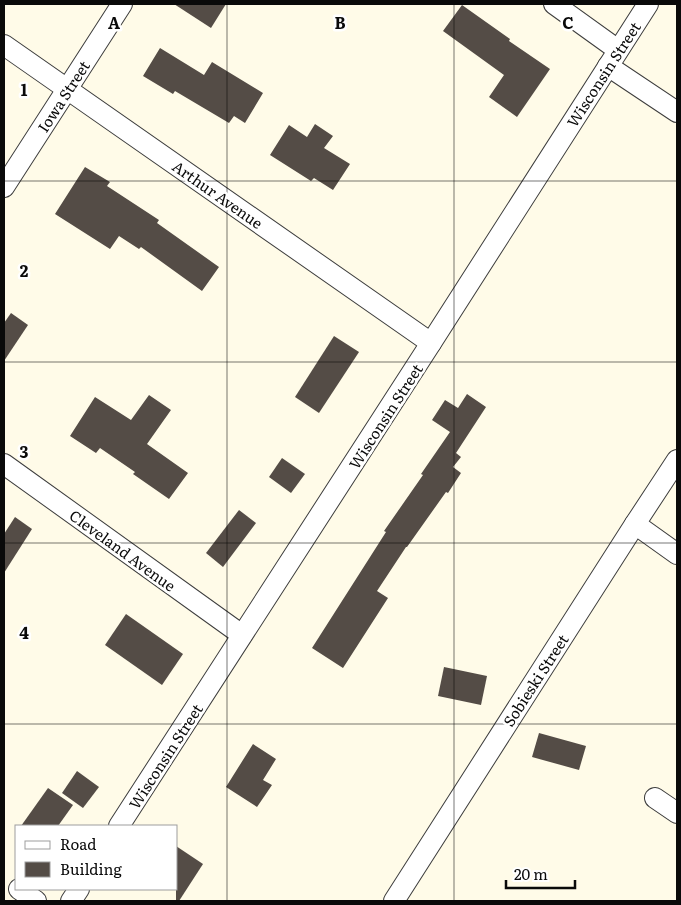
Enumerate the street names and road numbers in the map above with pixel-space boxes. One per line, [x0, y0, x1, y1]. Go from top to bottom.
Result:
street label: Wisconsin Street [560, 17, 646, 131]
street label: Iowa Street [31, 56, 95, 136]
street label: Arthur Avenue [168, 154, 268, 234]
street label: Wisconsin Street [342, 359, 428, 473]
street label: Cleveland Avenue [65, 504, 181, 597]
street label: Sobieski Street [497, 629, 573, 731]
street label: Wisconsin Street [122, 699, 208, 813]

